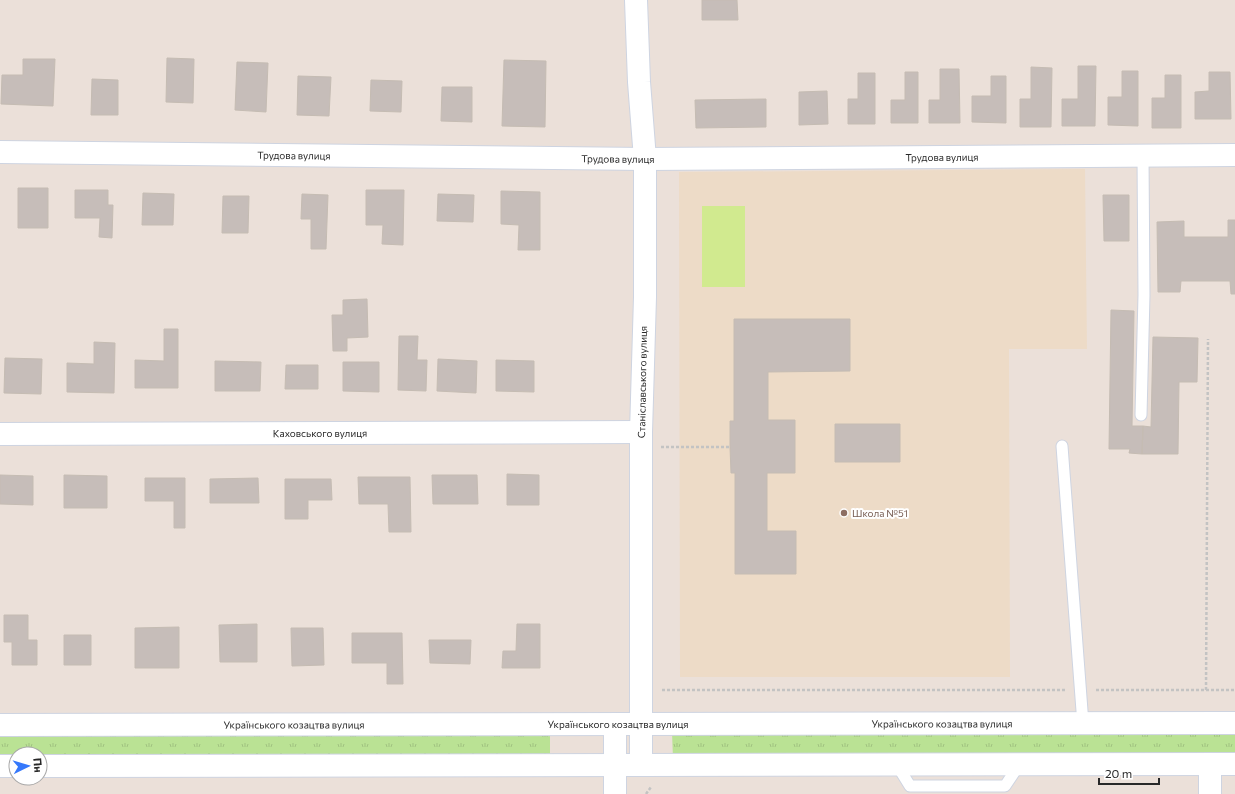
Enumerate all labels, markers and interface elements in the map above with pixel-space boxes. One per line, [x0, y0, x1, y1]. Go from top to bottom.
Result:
street label: Трудова вулиця [257, 149, 331, 162]
street label: Трудова вулиця [905, 151, 979, 163]
street label: Трудова вулиця [581, 152, 655, 165]
street label: Станіславського вулиця [635, 326, 649, 438]
street label: Каховського вулиця [273, 427, 367, 439]
place label: Школа №51 [852, 507, 908, 519]
marker: Школа №51 [839, 508, 849, 518]
street label: Українського козацтва вулиця [871, 717, 1013, 730]
street label: Українського козацтва вулиця [223, 718, 365, 731]
street label: Українського козацтва вулиця [547, 718, 689, 730]
north arrow [8, 746, 48, 786]
text: Пн [31, 757, 46, 773]
scale bar [1099, 760, 1159, 786]
text: 20 m [1105, 766, 1132, 780]

